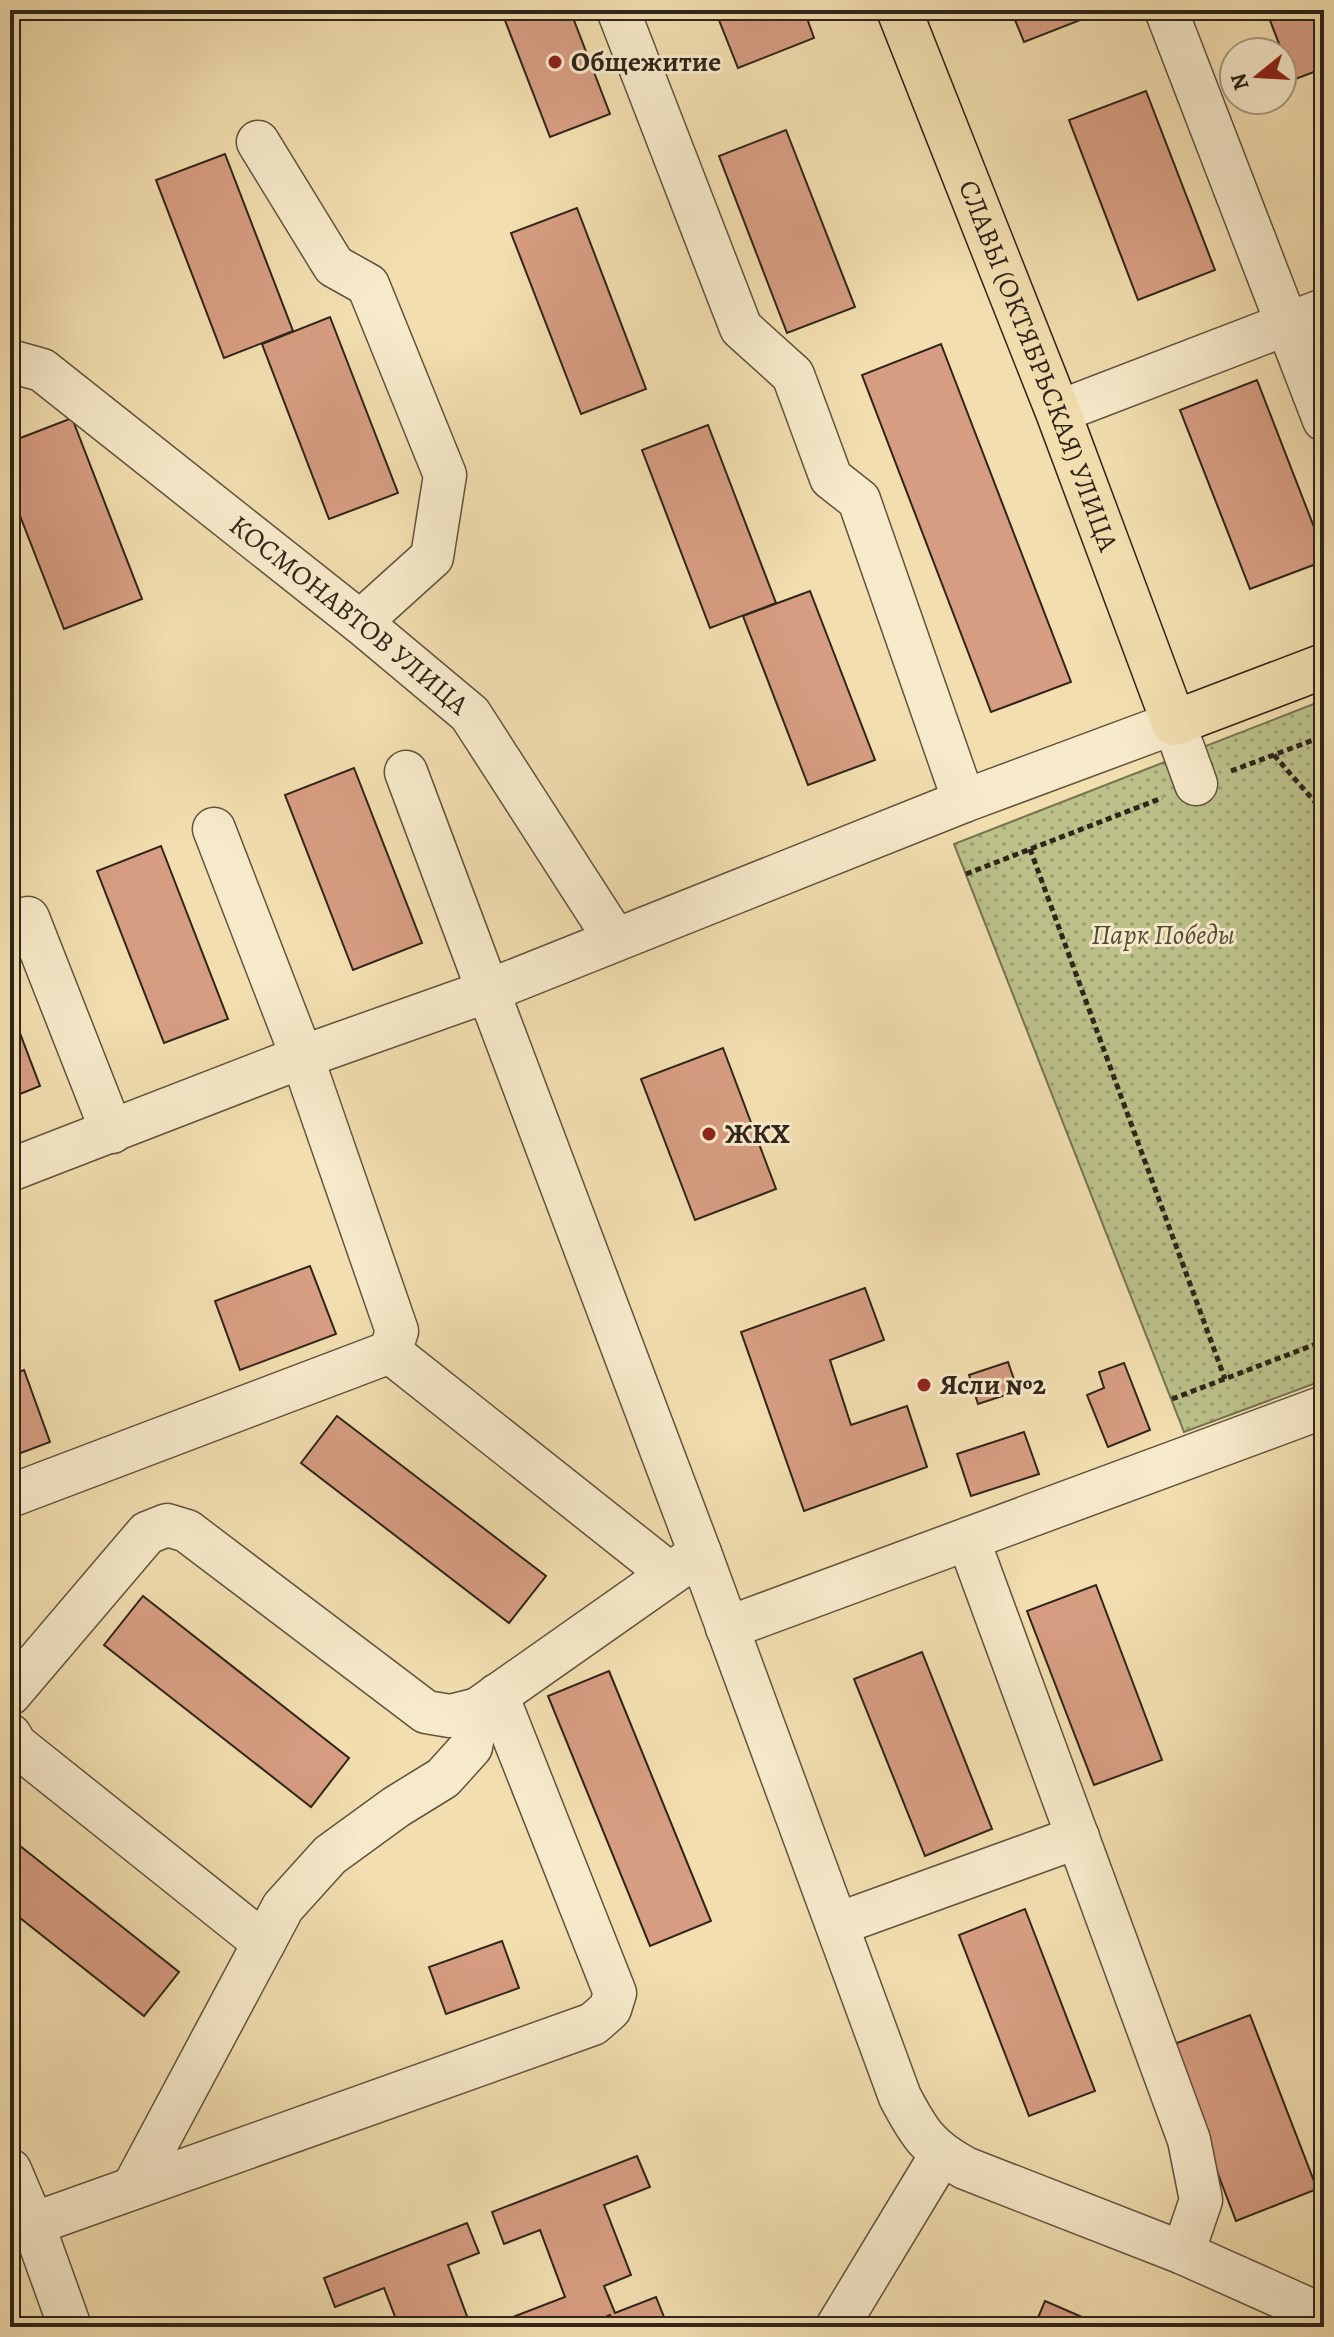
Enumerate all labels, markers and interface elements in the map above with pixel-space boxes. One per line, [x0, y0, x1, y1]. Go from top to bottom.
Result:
north arrow [1218, 36, 1298, 116]
place label: Общежитие [571, 43, 721, 81]
marker: Общежитие [546, 53, 564, 71]
text: N [1223, 70, 1257, 94]
street label: СЛАВЫ (ОКТЯБРЬСКАЯ) УЛИЦА [949, 175, 1127, 557]
street label: КОСМОНАВТОВ УЛИЦА [221, 507, 477, 724]
park label: Парк Победы [1091, 916, 1235, 954]
place label: ЖКХ [725, 1115, 790, 1153]
marker: ЖКХ [700, 1125, 718, 1143]
place label: Ясли №2 [940, 1366, 1046, 1404]
marker: Ясли №2 [915, 1376, 933, 1394]

